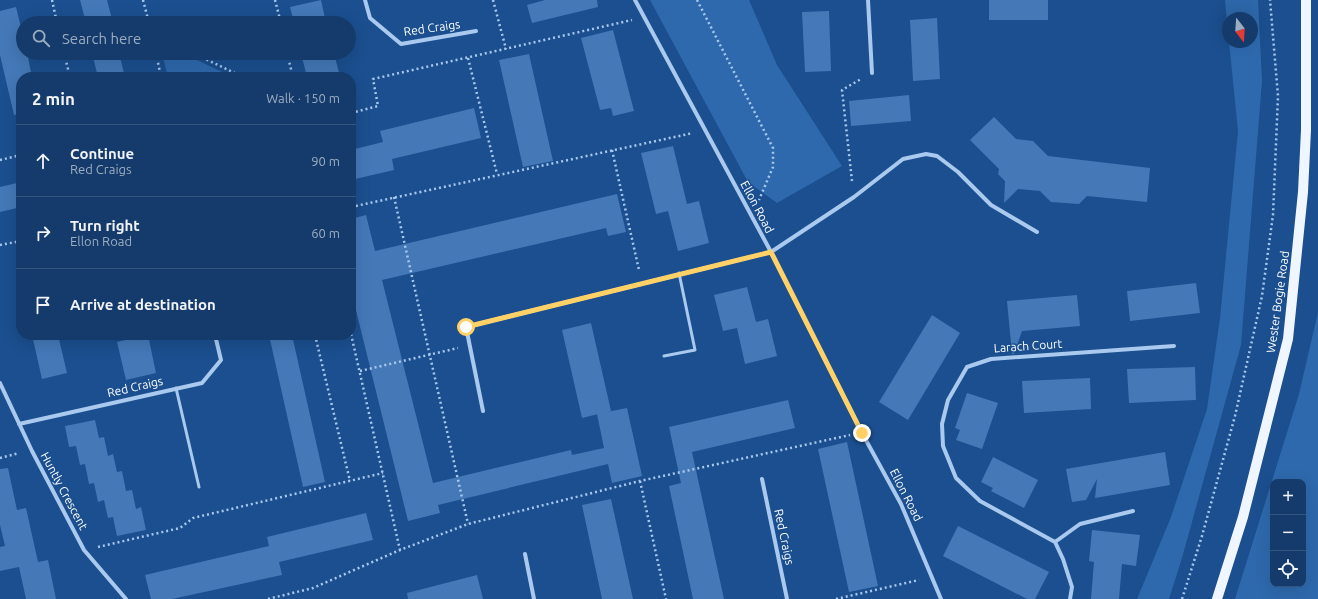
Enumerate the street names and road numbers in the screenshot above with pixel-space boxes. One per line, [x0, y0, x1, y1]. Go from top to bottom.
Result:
street label: Red Craigs [403, 17, 461, 38]
street label: Ellon Road [738, 178, 777, 235]
street label: Wester Bogie Road [1264, 250, 1291, 354]
street label: Larach Court [993, 337, 1063, 354]
street label: Red Craigs [106, 374, 164, 399]
street label: Huntly Crescent [39, 450, 90, 532]
street label: Ellon Road [888, 466, 925, 523]
street label: Red Craigs [772, 508, 797, 566]

